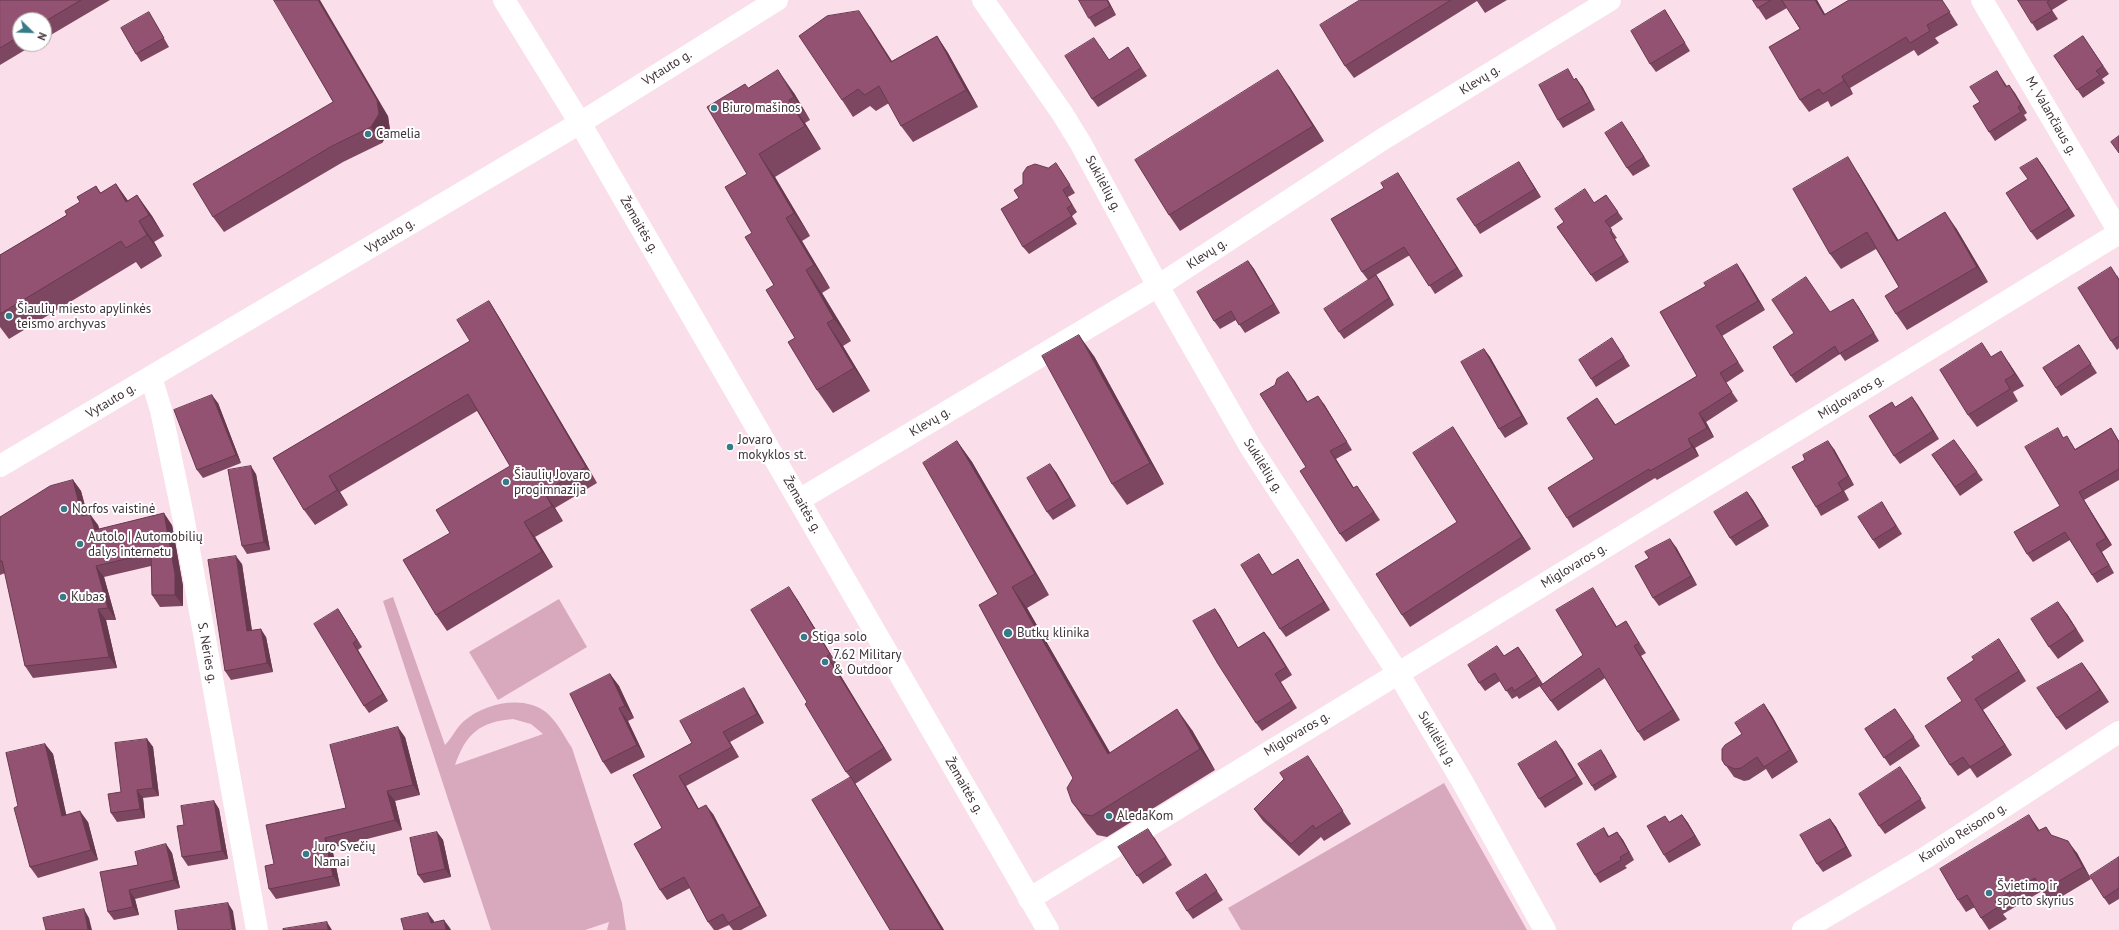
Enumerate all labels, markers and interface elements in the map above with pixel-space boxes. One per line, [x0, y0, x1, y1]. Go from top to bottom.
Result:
north arrow [12, 12, 52, 52]
text: N [34, 30, 50, 42]
street label: Vytauto g. [639, 47, 695, 89]
street label: Klevų g. [1457, 62, 1503, 98]
street label: M. Valančiaus g. [2022, 74, 2080, 158]
place label: Biuro mašinos [722, 100, 800, 116]
marker: Biuro mašinos [709, 103, 719, 113]
place label: Camelia [376, 126, 421, 142]
marker: Camelia [363, 129, 373, 139]
street label: Sukilėlių g. [1082, 153, 1124, 215]
street label: Žemaitės g. [616, 194, 662, 256]
street label: Vytauto g. [362, 215, 418, 257]
street label: Klevų g. [1184, 235, 1230, 273]
place label: Šiaulių miesto apylinkės teismo archyvas [17, 301, 151, 332]
marker: Šiaulių miesto apylinkės teismo archyvas [4, 311, 14, 321]
street label: Miglovaros g. [1815, 371, 1887, 423]
street label: Vytauto g. [83, 380, 139, 422]
street label: Klevų g. [907, 404, 953, 440]
place label: Jovaro mokyklos st. [738, 432, 807, 463]
street label: Sukilėlių g. [1240, 436, 1286, 496]
marker: Jovaro mokyklos st. [725, 442, 735, 452]
place label: Šiaulių Jovaro progimnazija [514, 467, 590, 498]
street label: Žemaitės g. [779, 474, 825, 536]
marker: Šiaulių Jovaro progimnazija [501, 477, 511, 487]
place label: Norfos vaistinė [72, 501, 155, 517]
marker: Norfos vaistinė [59, 504, 69, 514]
place label: Autolo | Automobilių dalys internetu [88, 529, 203, 560]
marker: Autolo | Automobilių dalys internetu [75, 539, 85, 549]
street label: Miglovaros g. [1538, 540, 1610, 592]
place label: Kubas [71, 589, 105, 605]
marker: Kubas [58, 592, 68, 602]
street label: S. Nėries g. [194, 621, 220, 685]
place label: Butkų klinika [1017, 625, 1089, 641]
marker: Butkų klinika [1002, 627, 1014, 639]
place label: Stiga solo [812, 629, 867, 645]
marker: Stiga solo [799, 632, 809, 642]
place label: 7.62 Military & Outdoor [833, 647, 901, 678]
marker: 7.62 Military & Outdoor [820, 657, 830, 667]
street label: Miglovaros g. [1261, 708, 1333, 760]
street label: Sukilėlių g. [1414, 709, 1460, 769]
street label: Žemaitės g. [941, 755, 987, 817]
street label: Karolio Reisono g. [1916, 800, 2010, 866]
place label: AledaKom [1117, 808, 1173, 824]
marker: AledaKom [1104, 811, 1114, 821]
place label: Juro Svečių Namai [314, 839, 375, 870]
marker: Juro Svečių Namai [301, 849, 311, 859]
place label: Švietimo ir sporto skyrius [1997, 878, 2074, 909]
marker: Švietimo ir sporto skyrius [1984, 888, 1994, 898]

